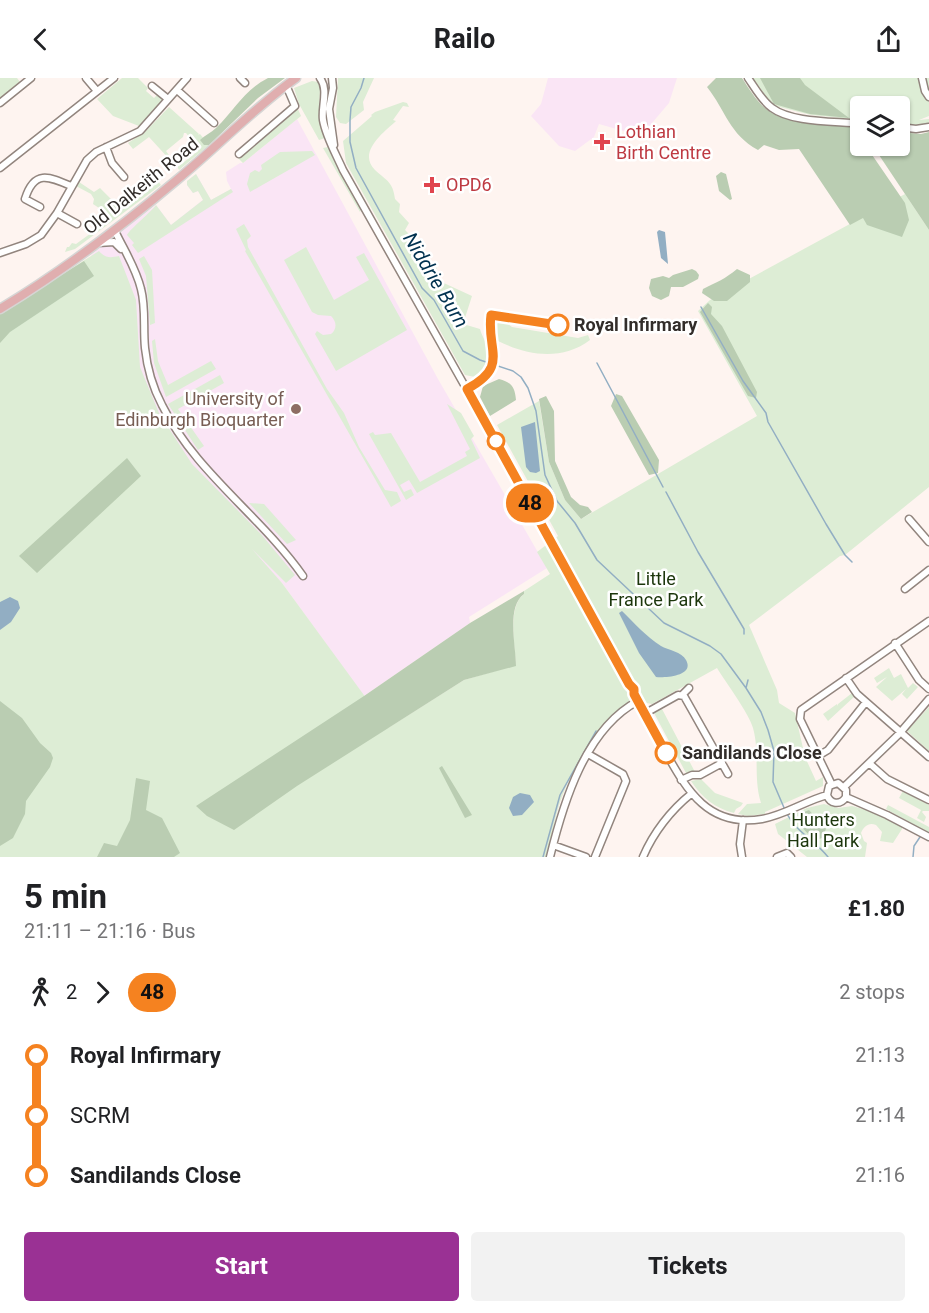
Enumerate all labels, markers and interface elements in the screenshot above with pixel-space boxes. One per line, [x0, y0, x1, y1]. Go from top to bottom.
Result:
icon: back [24, 23, 57, 56]
text: Railo [434, 23, 495, 55]
icon: share [872, 23, 905, 56]
map controls [850, 96, 910, 156]
button: layers [850, 96, 910, 156]
place label: Lothian Birth Centre [616, 121, 711, 163]
street label: Old Dalkeith Road [79, 133, 202, 238]
marker: Lothian Birth Centre [593, 133, 611, 151]
place label: OPD6 [446, 174, 492, 195]
marker: OPD6 [423, 176, 441, 194]
water label: Niddrie Burn [398, 228, 474, 332]
marker: Royal Infirmary [547, 314, 569, 336]
place label: Royal Infirmary [574, 314, 698, 335]
place label: University of Edinburgh Bioquarter [115, 388, 285, 430]
marker: University of Edinburgh Bioquarter [289, 402, 303, 416]
unlabelled marker [487, 432, 505, 450]
line badge: 48 [503, 484, 557, 522]
text: 48 [518, 491, 542, 515]
park label: Little France Park [609, 568, 704, 610]
marker: Sandilands Close [655, 742, 677, 764]
place label: Sandilands Close [682, 742, 822, 763]
park label: Hunters Hall Park [787, 809, 860, 851]
text: 5 min [24, 877, 107, 916]
text: £1.80 [848, 896, 905, 921]
text: 21:11 – 21:16 · Bus [24, 919, 196, 943]
icon: walk [24, 976, 57, 1009]
icon: forward [86, 976, 119, 1009]
text: 2 [66, 980, 77, 1004]
text: 48 [140, 980, 164, 1004]
text: 2 stops [839, 980, 905, 1004]
text: Royal Infirmary [70, 1043, 221, 1068]
text: 21:13 [855, 1043, 905, 1067]
text: SCRM [70, 1103, 130, 1128]
text: 21:14 [855, 1103, 905, 1127]
text: Sandilands Close [70, 1163, 241, 1188]
text: 21:16 [855, 1163, 905, 1187]
button: Start [24, 1232, 459, 1301]
button: Tickets [471, 1232, 905, 1301]

